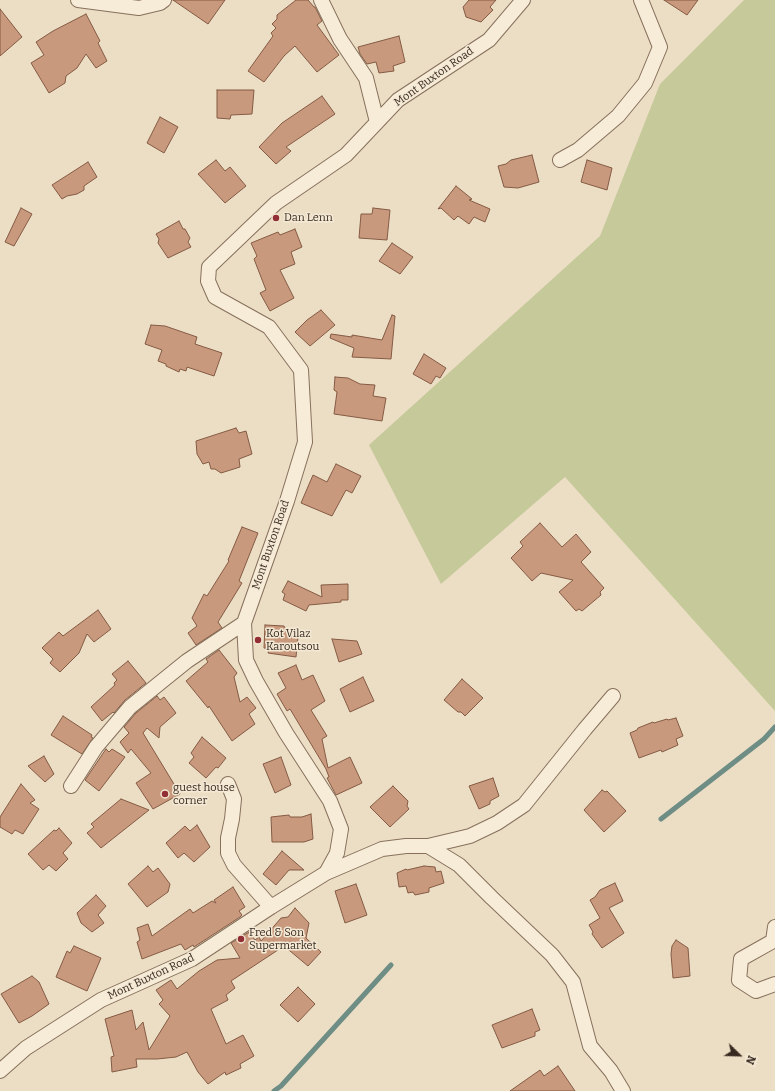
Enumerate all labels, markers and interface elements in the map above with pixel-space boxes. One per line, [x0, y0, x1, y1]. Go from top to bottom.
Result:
street label: Mont Buxton Road [392, 45, 476, 109]
place label: Dan Lenn [284, 211, 333, 225]
marker: Dan Lenn [271, 213, 281, 223]
street label: Mont Buxton Road [249, 498, 293, 592]
place label: Kot Vilaz Karoutsou [266, 627, 319, 653]
marker: Kot Vilaz Karoutsou [253, 635, 263, 645]
place label: guest house corner [173, 781, 235, 807]
marker: guest house corner [160, 789, 170, 799]
place label: Fred & Son Supermarket [249, 926, 317, 952]
marker: Fred & Son Supermarket [236, 934, 246, 944]
street label: Mont Buxton Road [106, 951, 196, 1003]
north arrow [719, 1035, 759, 1075]
text: N [743, 1053, 758, 1066]

